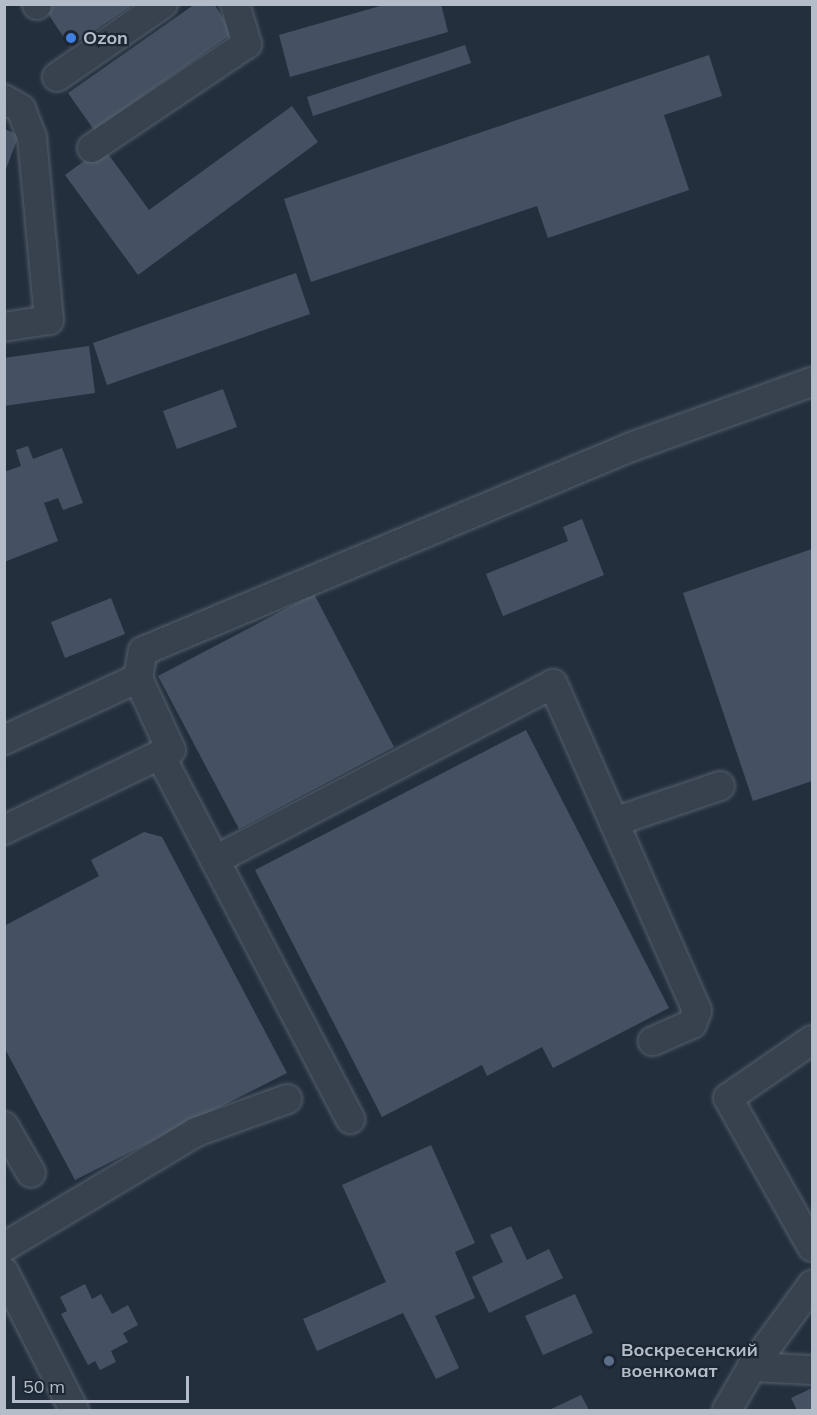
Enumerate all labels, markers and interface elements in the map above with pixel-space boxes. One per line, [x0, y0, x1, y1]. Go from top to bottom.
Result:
place label: Ozon [83, 27, 128, 49]
marker: Ozon [64, 31, 78, 45]
place label: Воскресенский военкомат [621, 1340, 758, 1382]
marker: Воскресенский военкомат [602, 1354, 616, 1368]
scale bar [15, 1364, 192, 1402]
text: 50 m [23, 1375, 65, 1398]

